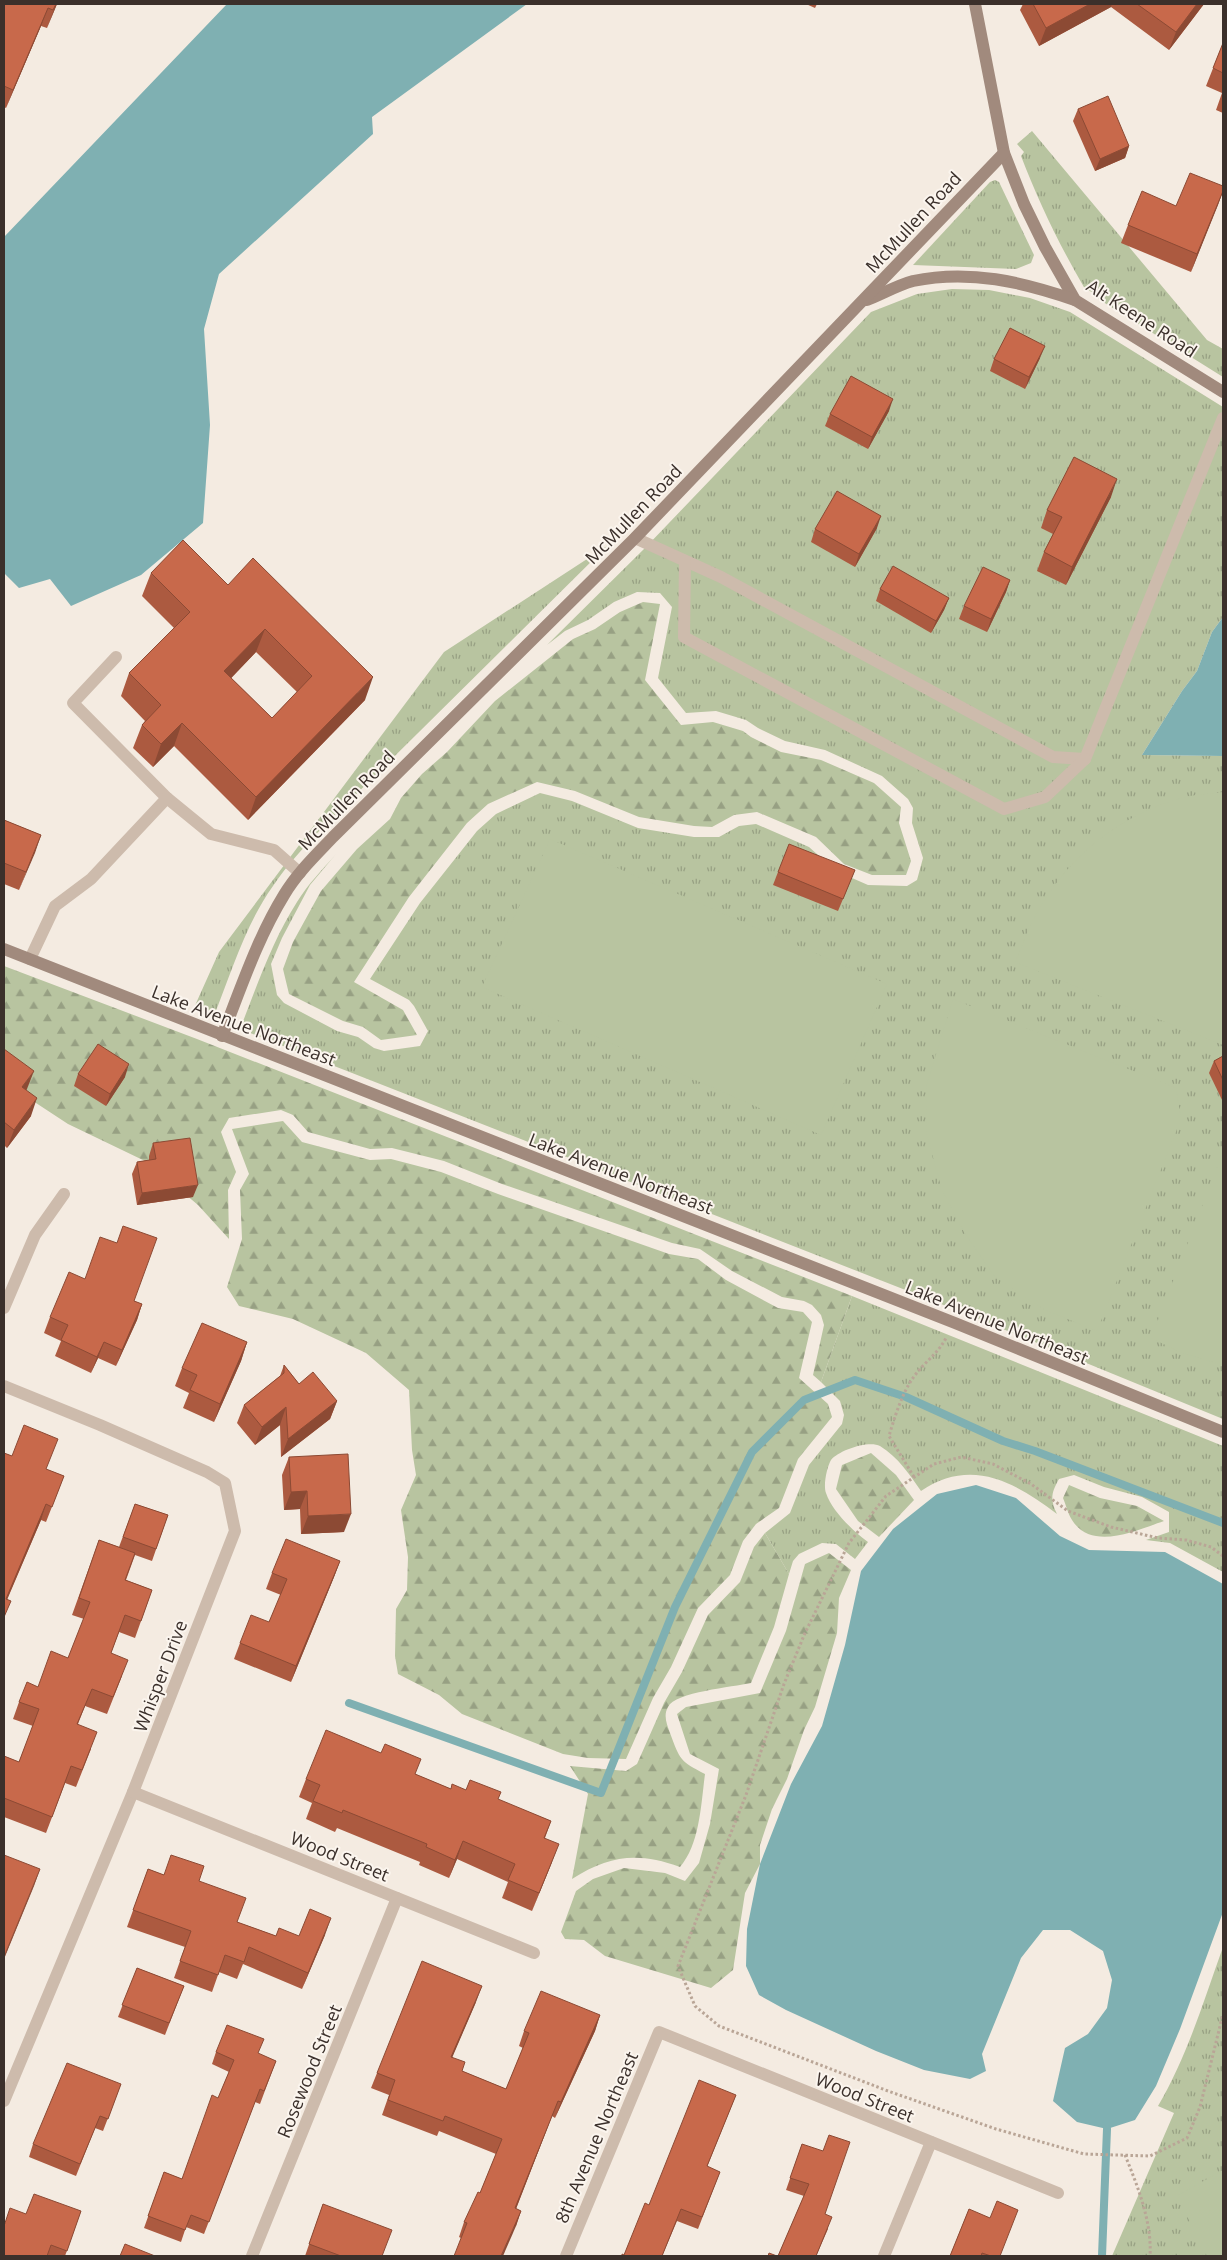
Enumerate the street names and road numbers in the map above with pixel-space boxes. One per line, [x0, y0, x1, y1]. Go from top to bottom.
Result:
street label: McMullen Road [860, 166, 966, 278]
street label: Alt Keene Road [1082, 273, 1202, 363]
street label: McMullen Road [579, 459, 687, 569]
street label: McMullen Road [292, 745, 400, 855]
street label: Lake Avenue Northeast [149, 979, 339, 1071]
street label: Lake Avenue Northeast [526, 1127, 716, 1219]
street label: Lake Avenue Northeast [902, 1274, 1092, 1370]
street label: Whisper Drive [128, 1617, 192, 1735]
street label: Wood Street [287, 1825, 393, 1887]
street label: Rosewood Street [271, 2001, 347, 2141]
street label: 8th Avenue Northeast [549, 2048, 643, 2226]
street label: Wood Street [812, 2066, 918, 2128]

